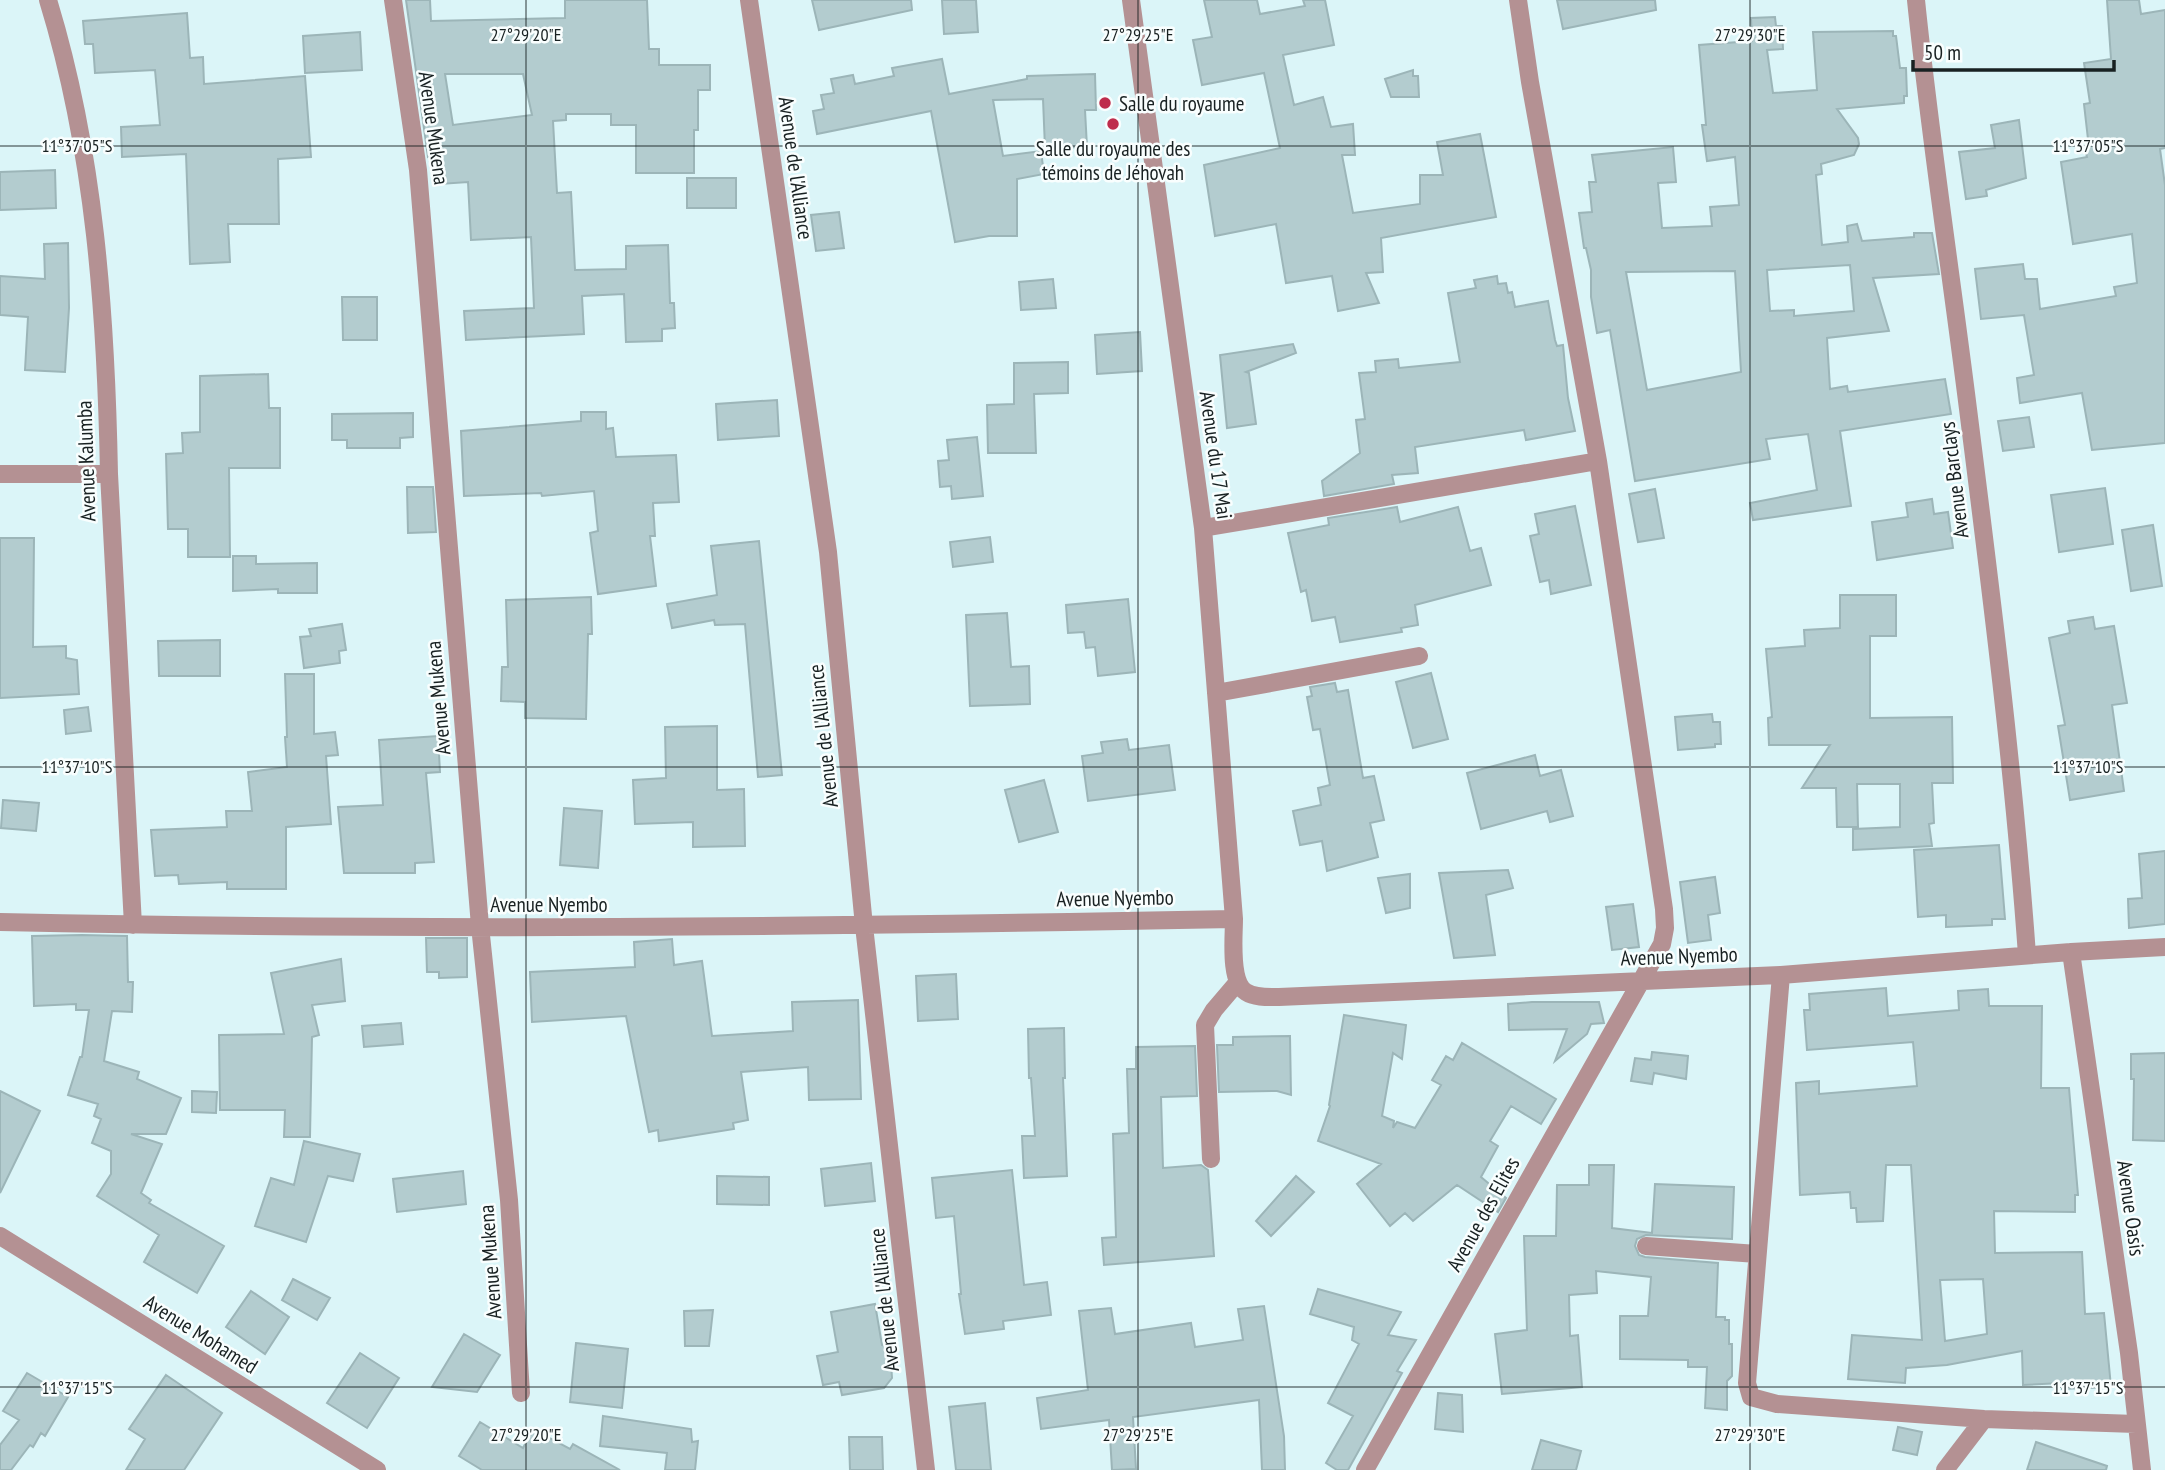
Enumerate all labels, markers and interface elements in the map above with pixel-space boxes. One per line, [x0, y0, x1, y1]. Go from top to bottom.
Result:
text: 27°29'20"E [491, 23, 561, 46]
text: 27°29'25"E [1103, 23, 1173, 46]
text: 27°29'30"E [1715, 23, 1785, 46]
scale bar [1913, 28, 2114, 72]
text: 50 m [1924, 39, 1961, 66]
street label: Avenue Mukena [413, 70, 455, 186]
place label: Salle du royaume [1119, 90, 1244, 117]
street label: Avenue de l'Alliance [773, 95, 819, 241]
marker: Salle du royaume [1097, 95, 1113, 111]
marker: Salle du royaume des témoins de Jéhovah [1105, 116, 1121, 132]
text: 11°37'05"S [42, 134, 113, 157]
text: 11°37'05"S [2053, 134, 2124, 157]
place label: Salle du royaume des témoins de Jéhovah [1036, 135, 1190, 186]
street label: Avenue du 17 Mai [1194, 389, 1238, 521]
street label: Avenue Kalumba [70, 400, 102, 522]
street label: Avenue Barclays [1933, 420, 1975, 540]
street label: Avenue Mukena [420, 640, 456, 756]
street label: Avenue de l'Alliance [802, 663, 844, 809]
text: 11°37'10"S [42, 755, 113, 778]
text: 11°37'10"S [2053, 755, 2124, 778]
street label: Avenue Nyembo [1056, 883, 1174, 913]
street label: Avenue Nyembo [490, 891, 608, 918]
street label: Avenue Nyembo [1620, 940, 1738, 972]
street label: Avenue des Elites [1440, 1152, 1526, 1276]
street label: Avenue Oasis [2111, 1158, 2151, 1258]
street label: Avenue Mukena [473, 1204, 507, 1320]
street label: Avenue de l'Alliance [863, 1227, 905, 1373]
street label: Avenue Mohamed [139, 1288, 263, 1380]
text: 11°37'15"S [42, 1376, 113, 1399]
text: 11°37'15"S [2053, 1376, 2124, 1399]
text: 27°29'20"E [491, 1423, 561, 1446]
text: 27°29'25"E [1103, 1423, 1173, 1446]
text: 27°29'30"E [1715, 1423, 1785, 1446]

